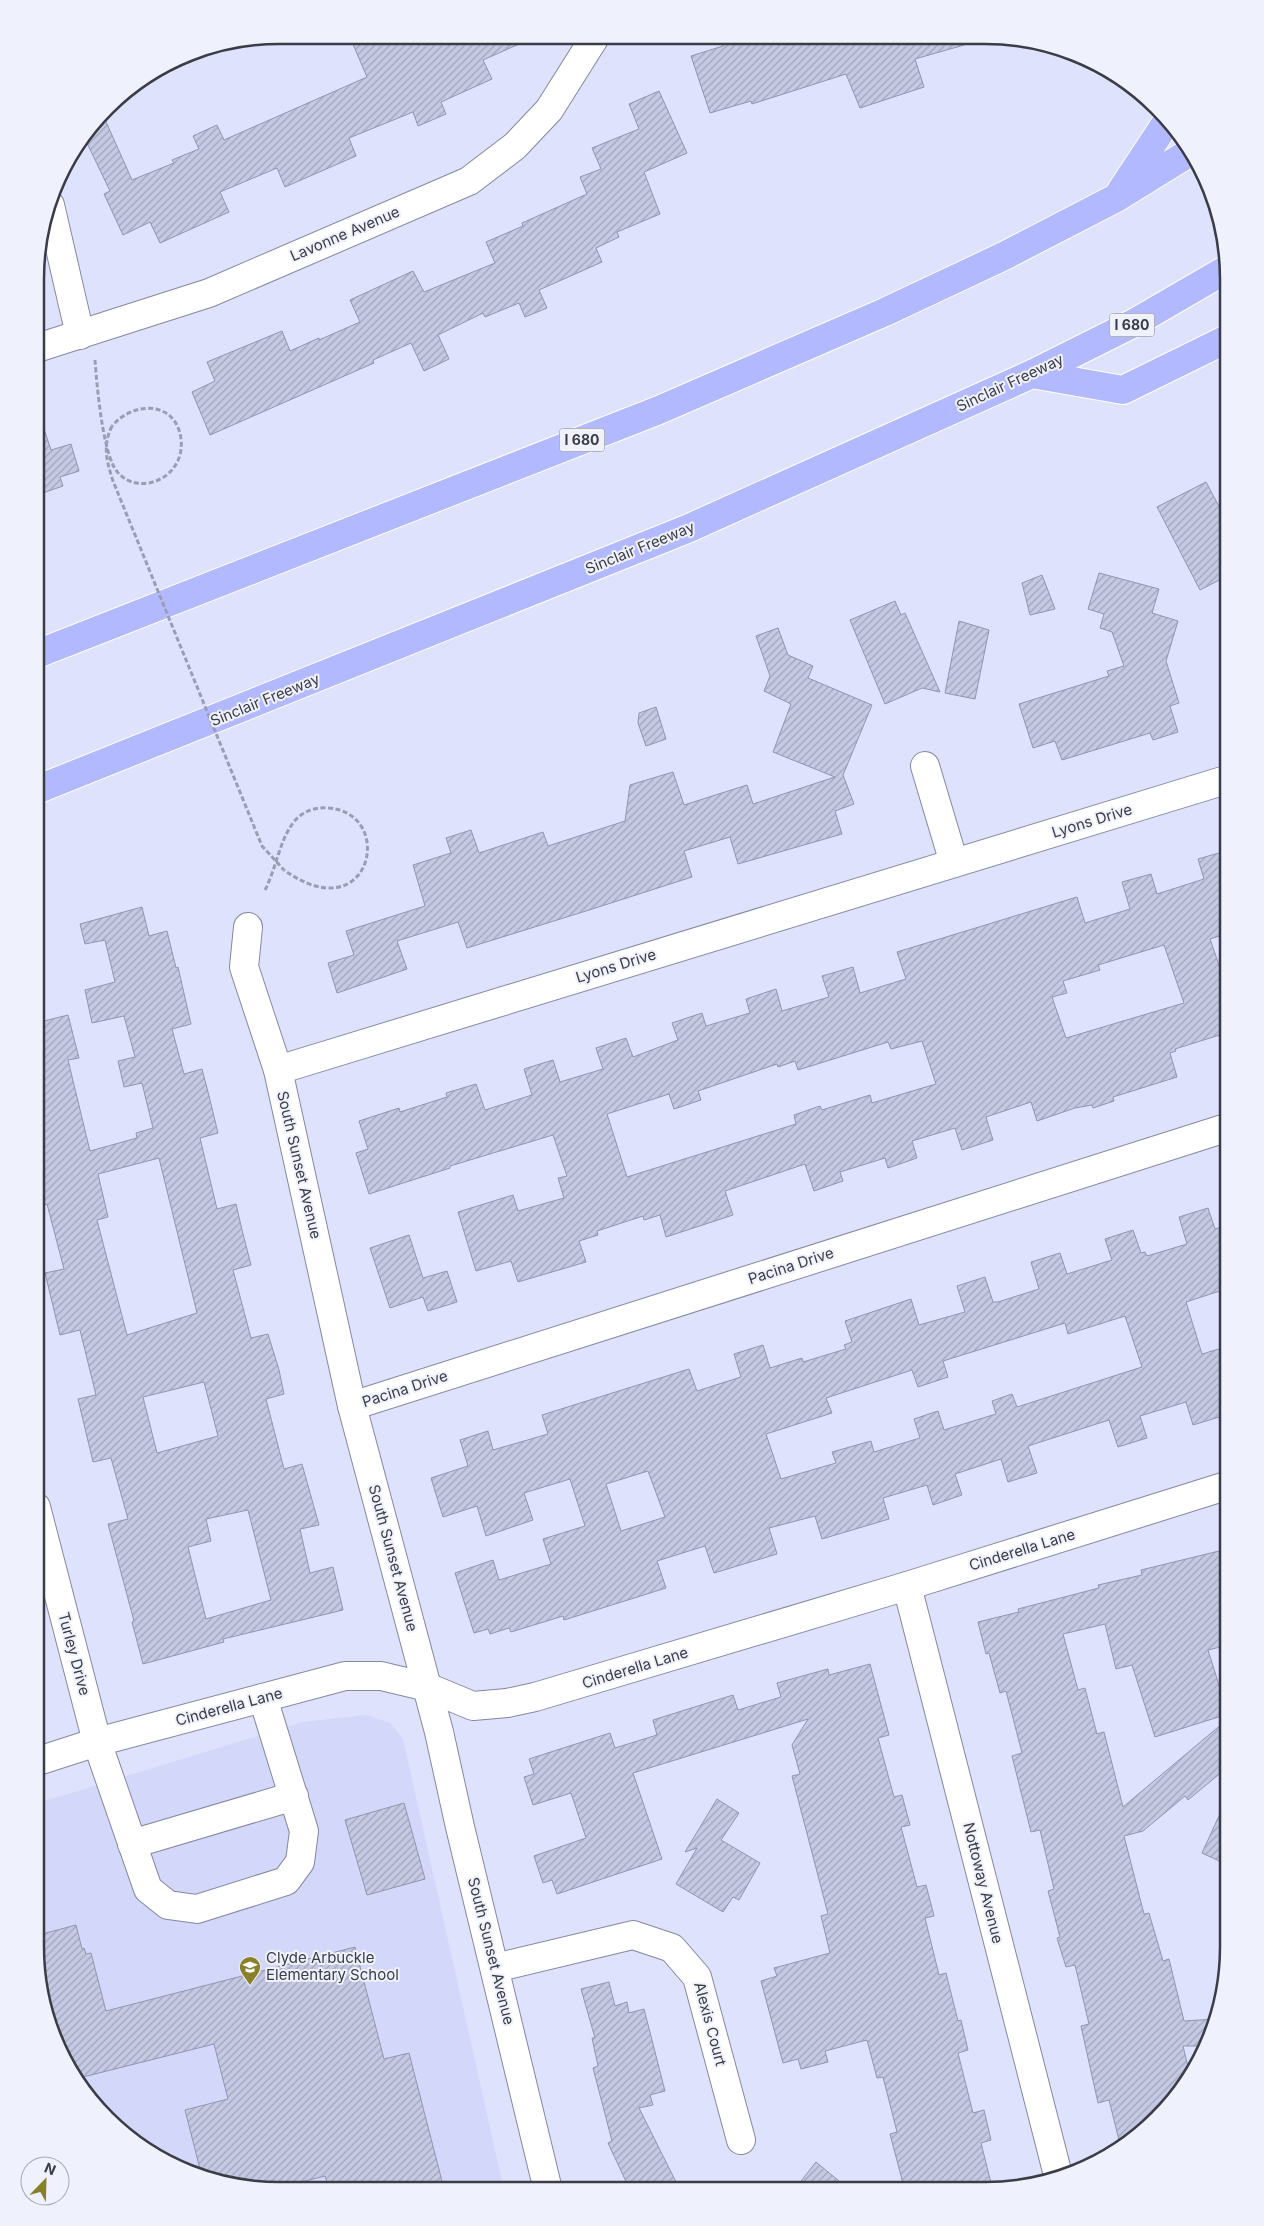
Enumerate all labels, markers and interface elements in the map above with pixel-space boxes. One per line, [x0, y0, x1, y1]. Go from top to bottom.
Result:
street label: Lavonne Avenue [287, 202, 402, 265]
road number: I 680 [1110, 314, 1154, 336]
street label: Sinclair Freeway [953, 349, 1067, 416]
road number: I 680 [560, 428, 604, 452]
street label: Sinclair Freeway [582, 517, 698, 578]
street label: Sinclair Freeway [207, 669, 323, 730]
street label: Lyons Drive [1049, 799, 1134, 842]
street label: Lyons Drive [573, 944, 658, 987]
street label: South Sunset Avenue [273, 1089, 326, 1241]
street label: Pacina Drive [746, 1243, 836, 1288]
street label: Pacina Drive [360, 1366, 450, 1411]
street label: South Sunset Avenue [365, 1482, 422, 1633]
street label: Cinderella Lane [967, 1524, 1077, 1575]
street label: Turley Drive [54, 1610, 95, 1698]
street label: Cinderella Lane [580, 1642, 690, 1693]
street label: Cinderella Lane [173, 1683, 284, 1730]
street label: Nottoway Avenue [959, 1820, 1008, 1945]
street label: South Sunset Avenue [464, 1875, 519, 2027]
place label: Clyde Arbuckle Elementary School [266, 1948, 399, 1984]
school or university icon: Clyde Arbuckle Elementary School [238, 1955, 262, 1986]
street label: Alexis Court [690, 1980, 731, 2068]
north arrow [20, 2156, 70, 2206]
text: N [42, 2159, 59, 2178]

